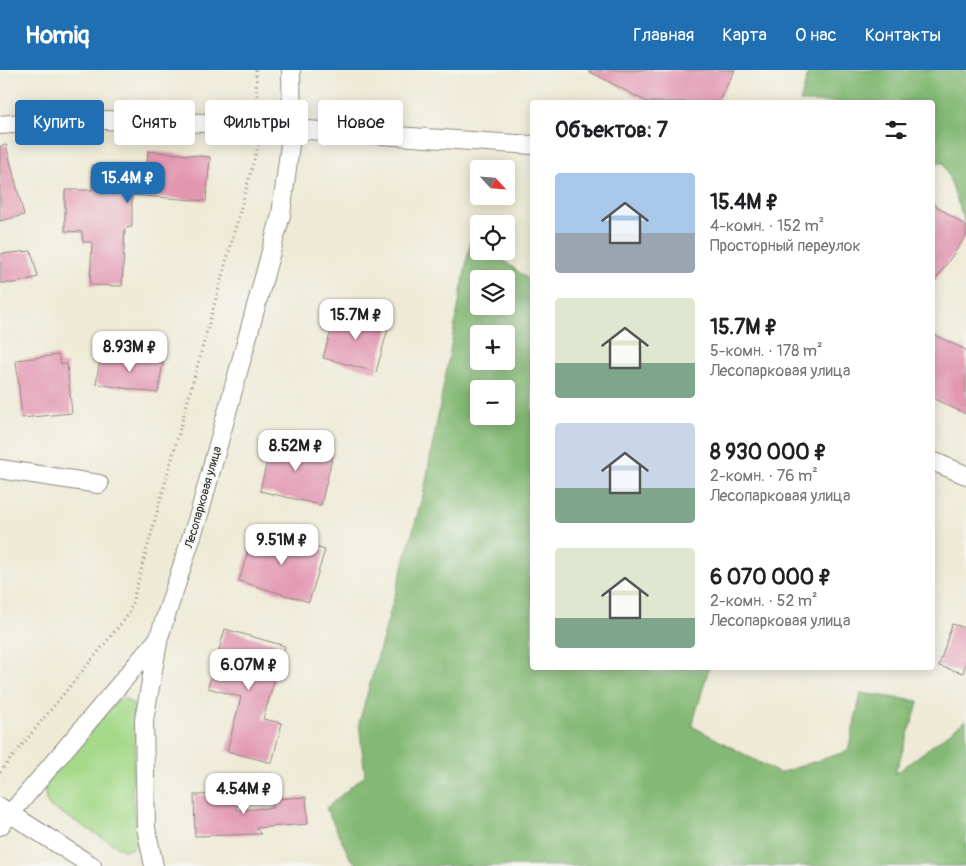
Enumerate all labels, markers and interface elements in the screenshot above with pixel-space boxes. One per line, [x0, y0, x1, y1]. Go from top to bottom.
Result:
text: Homiq [25, 21, 89, 50]
text: Главная [633, 24, 694, 47]
text: Карта [722, 24, 767, 47]
text: О нас [795, 24, 837, 47]
text: Контакты [865, 24, 941, 47]
chip: Купить [15, 100, 104, 145]
chip: Снять [114, 100, 195, 145]
chip: Фильтры [205, 100, 308, 145]
chip: Новое [318, 100, 403, 145]
icon: filters [882, 116, 910, 144]
text: Объектов: 7 [555, 117, 668, 144]
north arrow [470, 160, 515, 205]
map controls [470, 160, 515, 425]
pin: 15.4M ₽ [82, 162, 174, 204]
text: 15.4M ₽ [102, 168, 154, 188]
text: 15.4M ₽ [710, 189, 779, 216]
icon: home [595, 193, 655, 253]
button: locate [470, 215, 515, 260]
text: 4-комн. · 152 m² [710, 216, 824, 236]
text: Просторный переулок [710, 236, 861, 256]
button: layers [470, 270, 515, 315]
pin: 15.7M ₽ [310, 298, 402, 341]
text: 15.7M ₽ [330, 305, 382, 325]
text: 15.7M ₽ [710, 314, 778, 341]
icon: home [595, 318, 655, 378]
button: + [470, 325, 515, 370]
pin: 8.93M ₽ [84, 330, 176, 373]
text: 8.93M ₽ [103, 337, 157, 357]
text: 5-комн. · 178 m² [710, 341, 822, 361]
text: Лесопарковая улица [710, 361, 850, 381]
button: − [470, 380, 515, 425]
pin: 8.52M ₽ [250, 430, 342, 472]
text: 8.52M ₽ [269, 436, 323, 456]
text: 8 930 000 ₽ [710, 439, 827, 466]
icon: home [595, 443, 655, 503]
street label: Лесопарковая улица [181, 444, 225, 551]
text: 2-комн. · 76 m² [710, 466, 818, 486]
text: Лесопарковая улица [710, 486, 850, 506]
pin: 9.51M ₽ [236, 524, 328, 566]
text: 9.51M ₽ [256, 530, 308, 550]
text: 6 070 000 ₽ [710, 564, 831, 591]
icon: home [595, 568, 655, 628]
text: 2-комн. · 52 m² [710, 591, 818, 611]
text: Лесопарковая улица [710, 611, 850, 631]
pin: 6.07M ₽ [203, 648, 295, 691]
text: 6.07M ₽ [221, 655, 277, 675]
pin: 4.54M ₽ [198, 772, 290, 815]
text: 4.54M ₽ [216, 779, 272, 799]

